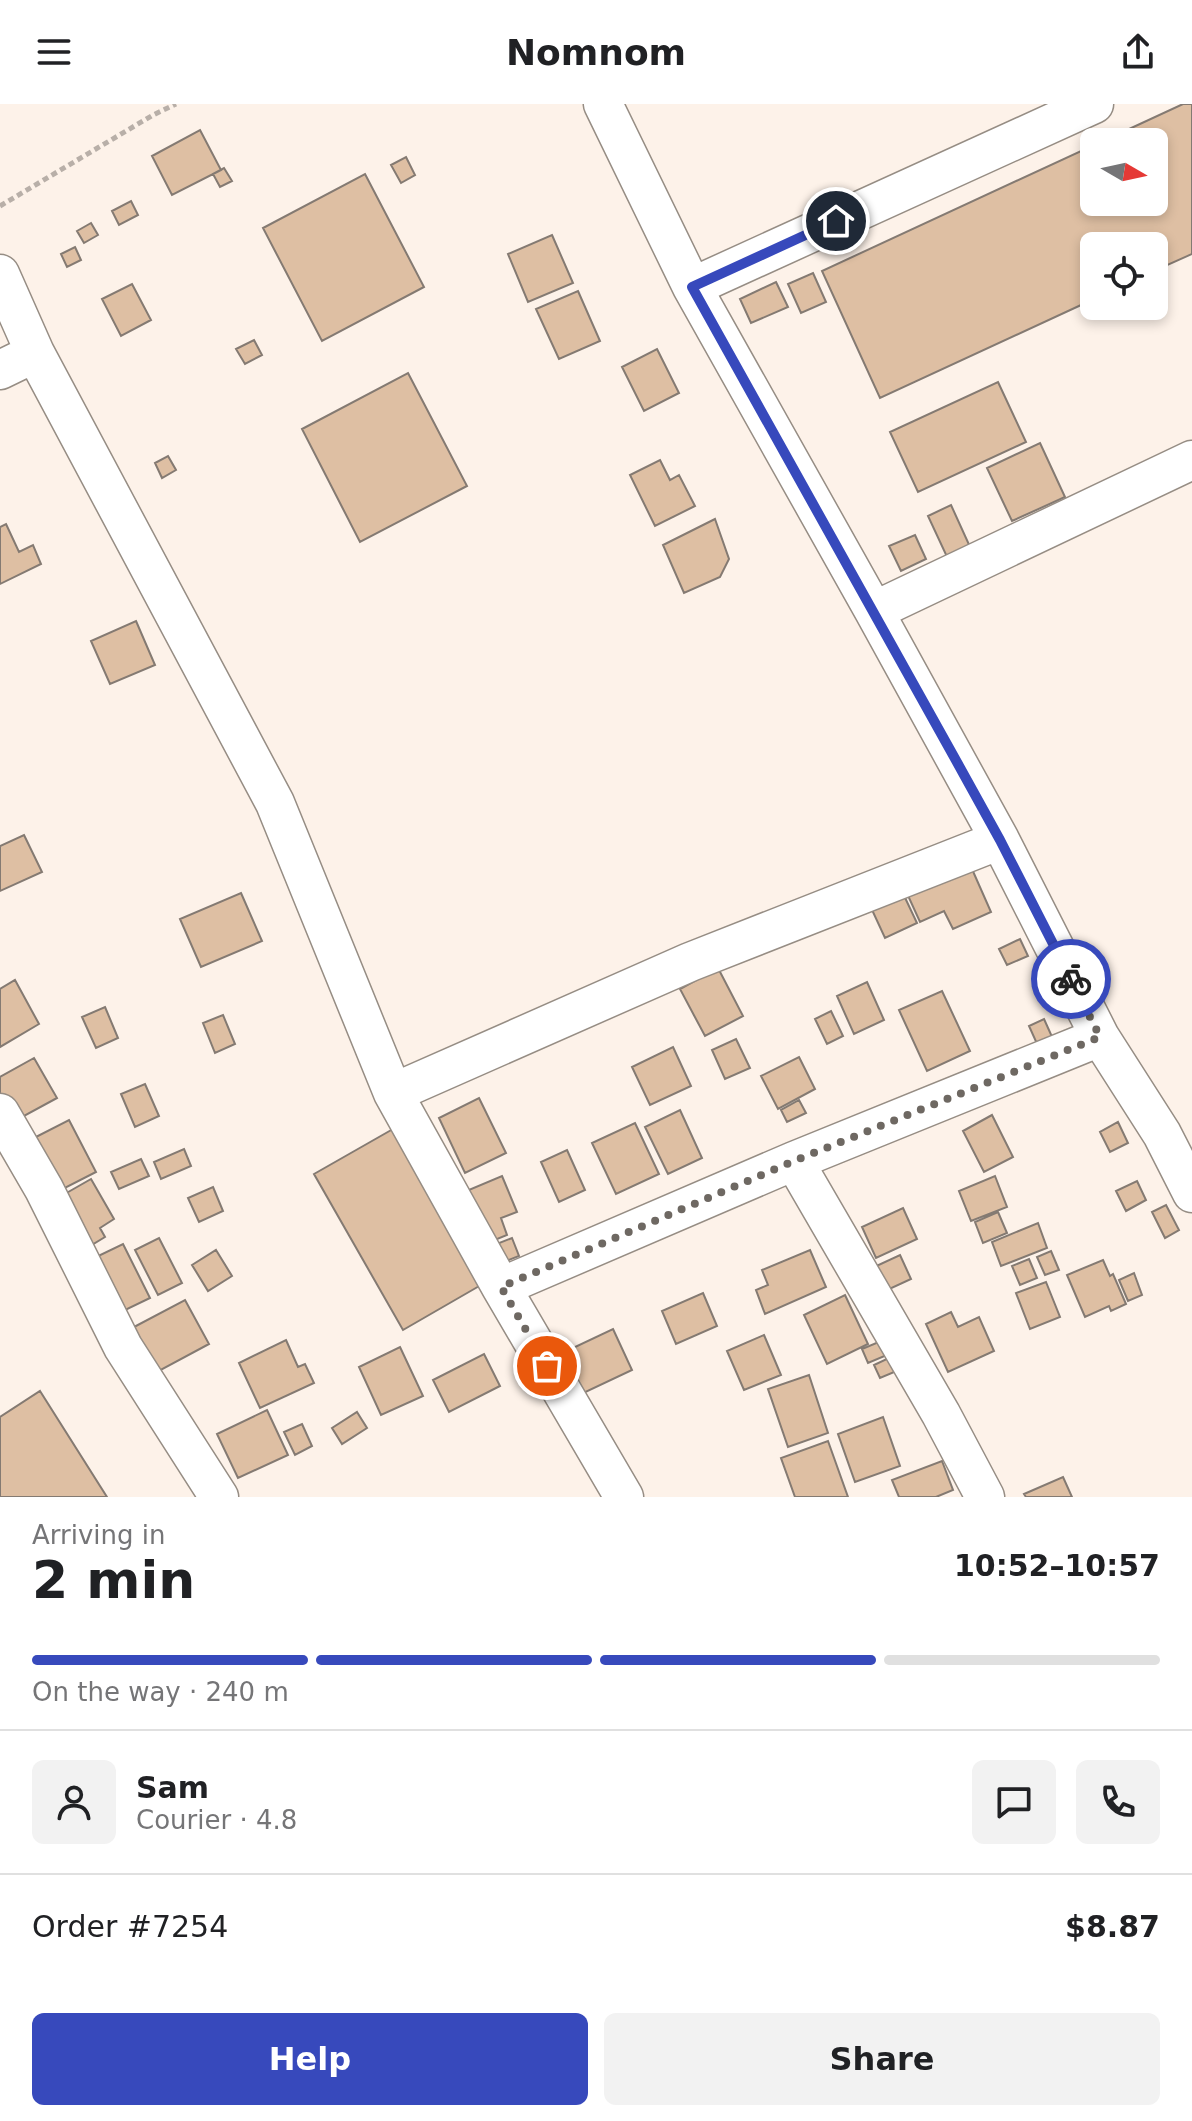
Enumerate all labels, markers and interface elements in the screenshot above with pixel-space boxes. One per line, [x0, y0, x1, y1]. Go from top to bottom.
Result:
icon: menu [32, 30, 76, 74]
icon: share [1116, 30, 1160, 74]
text: Nomnom [506, 32, 686, 73]
north arrow [1080, 128, 1168, 216]
map controls [1080, 128, 1168, 320]
pin [802, 187, 870, 255]
icon: home [814, 199, 858, 243]
button: locate [1080, 232, 1168, 320]
courier [1031, 939, 1111, 1019]
icon: bike [1049, 957, 1093, 1001]
pin [513, 1332, 581, 1400]
icon: bag [525, 1344, 569, 1388]
text: Arriving in [32, 1520, 166, 1550]
text: 10:52–10:57 [954, 1548, 1160, 1583]
text: 2 min [32, 1550, 195, 1610]
text: On the way · 240 m [32, 1677, 289, 1707]
button: person [32, 1760, 116, 1844]
button: chat [972, 1760, 1056, 1844]
button: phone [1076, 1760, 1160, 1844]
text: Sam [136, 1770, 209, 1805]
text: Courier · 4.8 [136, 1805, 297, 1835]
text: Order #7254 [32, 1909, 228, 1944]
text: $8.87 [1065, 1909, 1160, 1944]
button: Help [32, 2013, 588, 2105]
button: Share [604, 2013, 1160, 2105]

